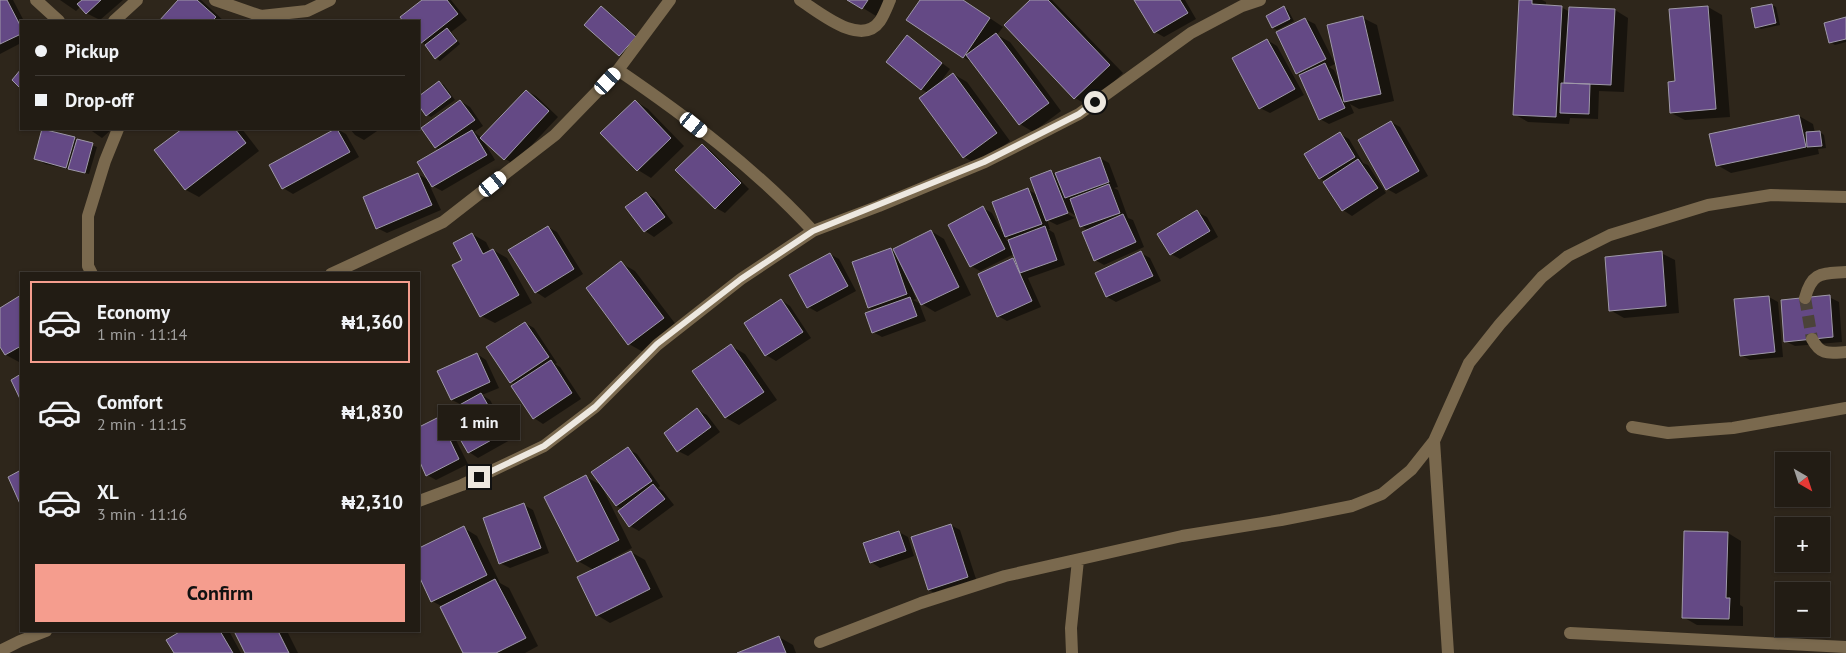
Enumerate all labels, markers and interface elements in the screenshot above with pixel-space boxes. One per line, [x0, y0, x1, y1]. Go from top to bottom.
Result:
text: Pickup [65, 39, 119, 63]
car [592, 65, 623, 97]
text: Drop-off [65, 88, 133, 112]
route start [1084, 91, 1106, 113]
car [677, 110, 710, 140]
car [476, 169, 509, 199]
icon: car [37, 300, 82, 345]
text: Economy [97, 300, 170, 324]
text: ₦1,360 [341, 310, 403, 334]
text: 1 min · 11:14 [97, 324, 187, 344]
icon: car [37, 390, 82, 435]
text: Comfort [97, 390, 163, 414]
text: ₦1,830 [341, 400, 403, 424]
callout: 1 min [438, 404, 520, 440]
text: 1 min [459, 412, 499, 432]
text: 2 min · 11:15 [97, 414, 187, 434]
north arrow [1775, 452, 1830, 508]
map controls [1775, 452, 1830, 637]
route end [468, 466, 490, 488]
icon: car [37, 480, 82, 525]
text: XL [97, 480, 119, 504]
text: ₦2,310 [341, 490, 403, 514]
text: 3 min · 11:16 [97, 504, 187, 524]
button: + [1775, 517, 1830, 572]
button: Confirm [35, 564, 405, 622]
button: − [1775, 582, 1830, 637]

